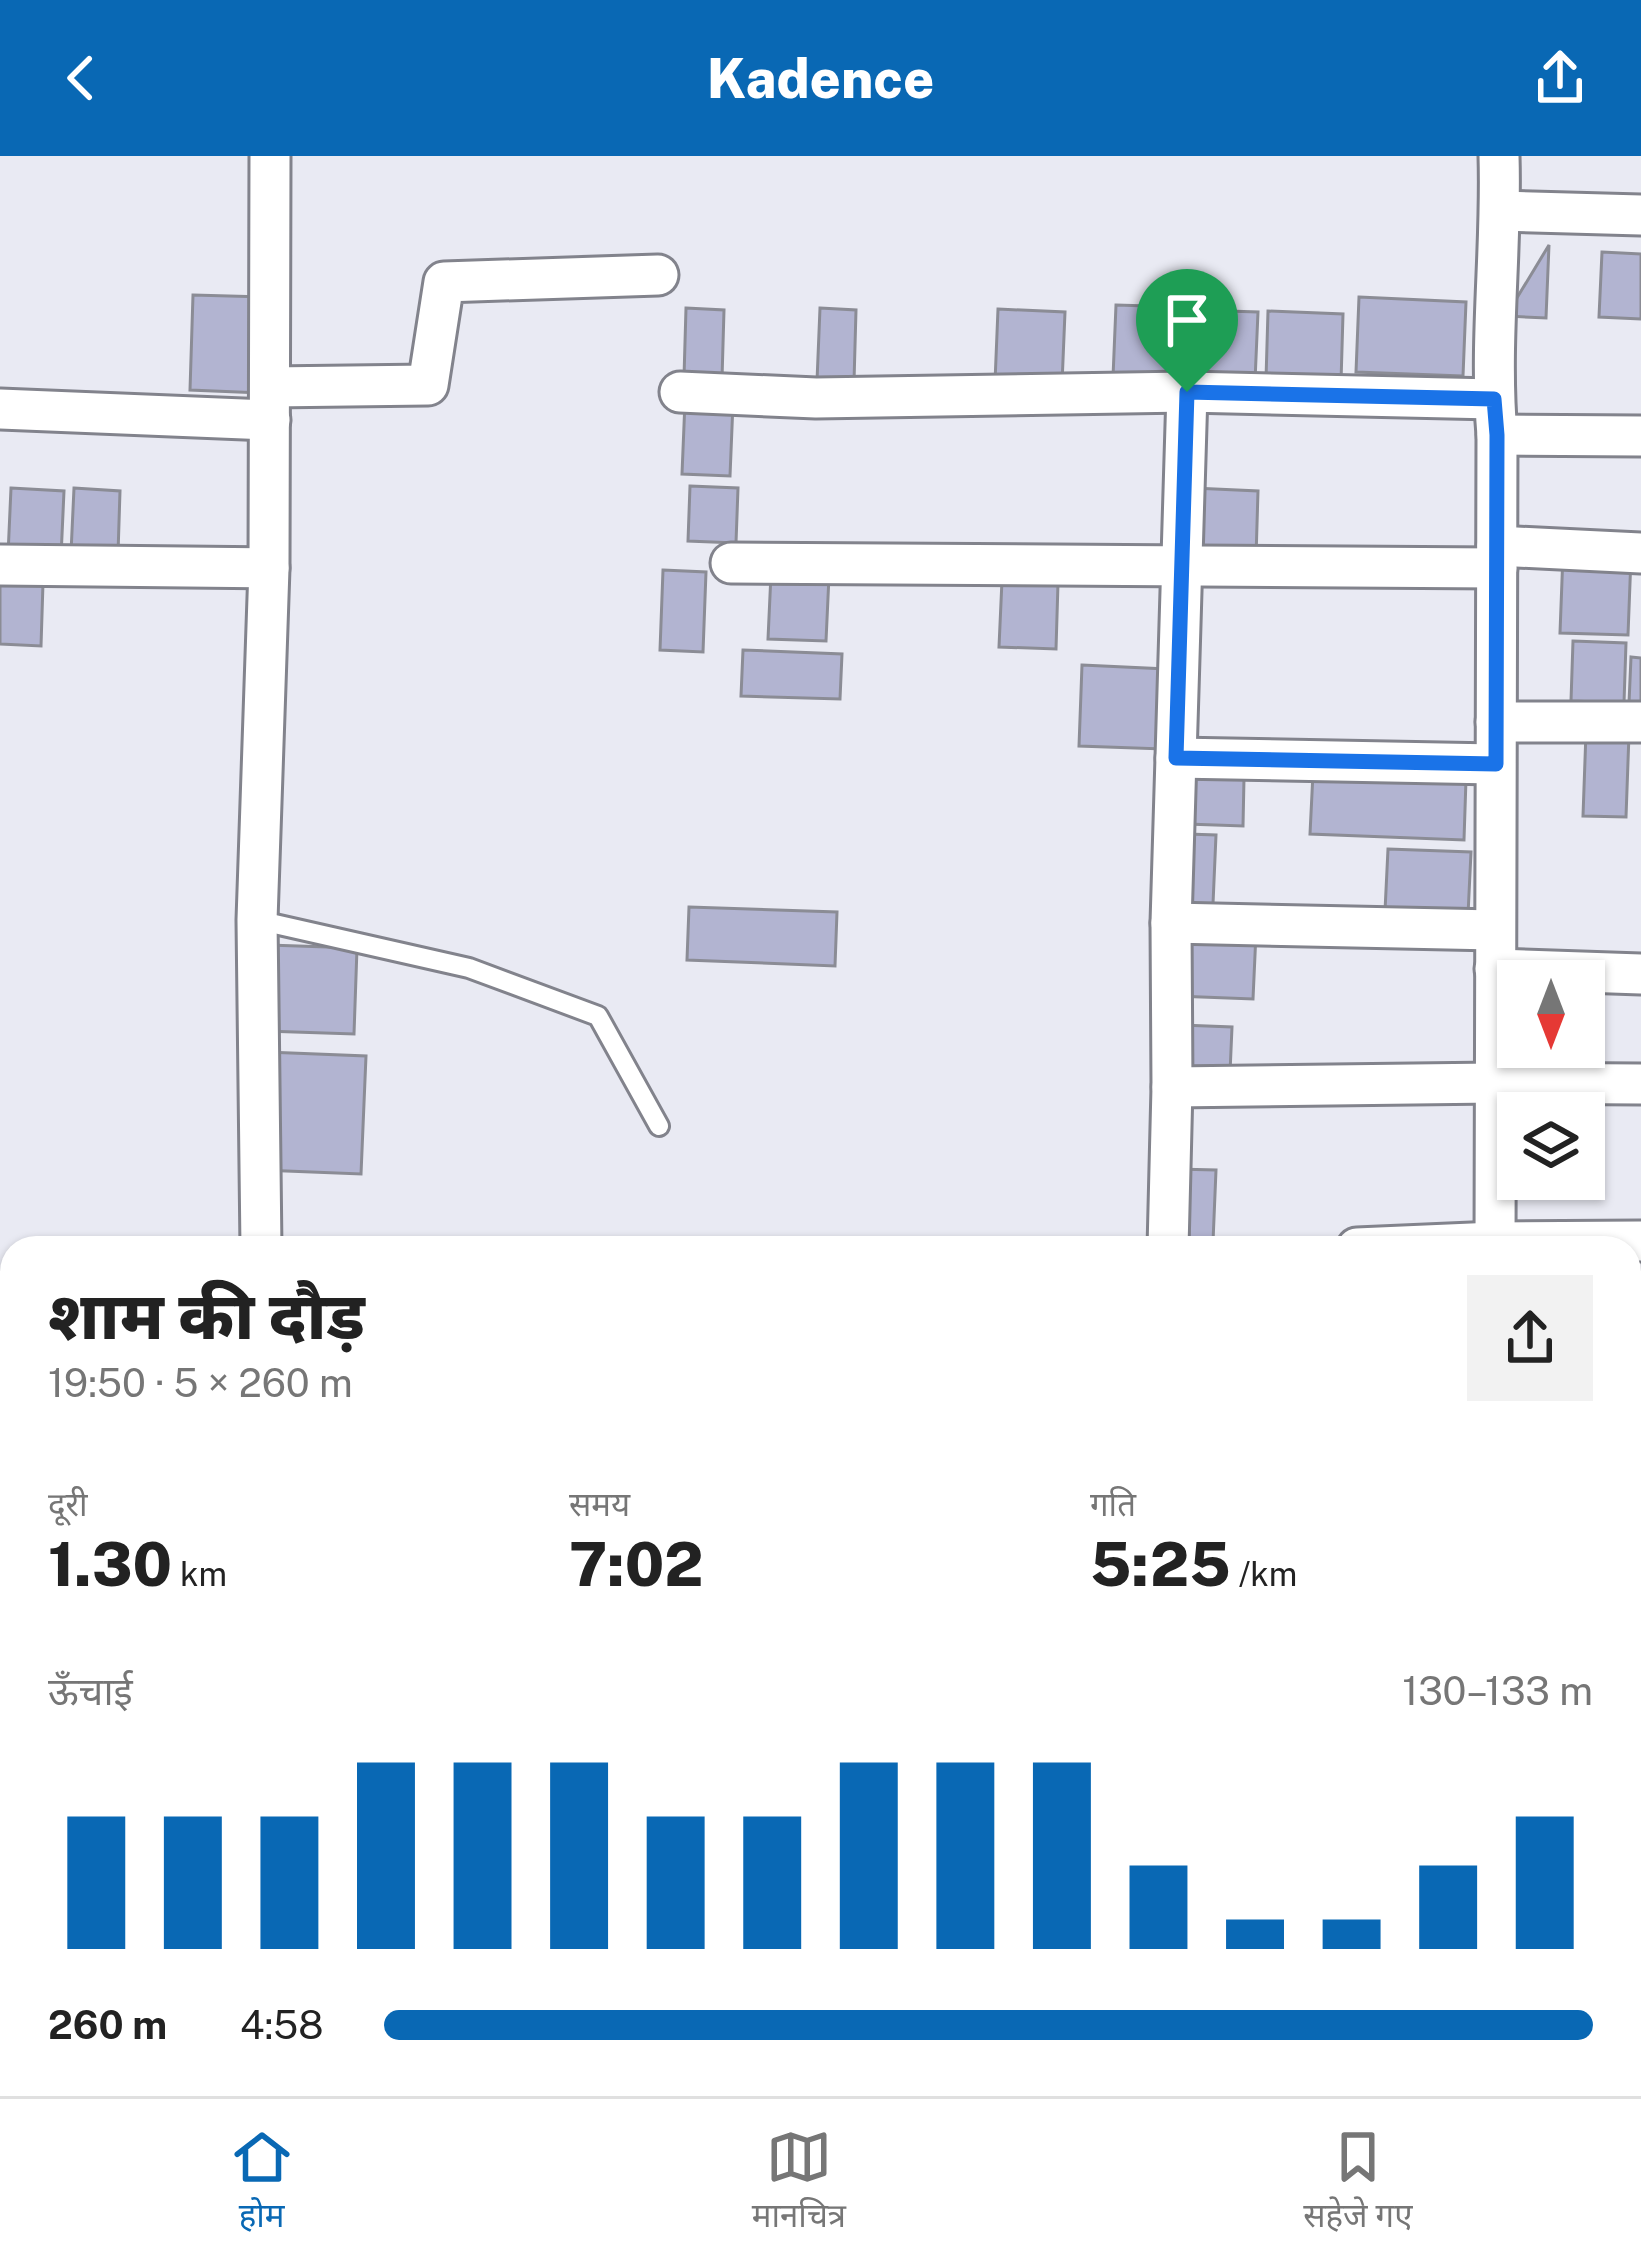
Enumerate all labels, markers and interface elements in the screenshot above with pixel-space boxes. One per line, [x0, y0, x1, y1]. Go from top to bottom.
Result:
icon: back [48, 45, 114, 111]
icon: share [1527, 45, 1593, 111]
text: Kadence [707, 47, 934, 110]
pin [1136, 269, 1238, 392]
icon: arrive [1154, 287, 1220, 353]
north arrow [1497, 960, 1605, 1068]
map controls [1497, 960, 1605, 1200]
button: layers [1497, 1092, 1605, 1200]
button: share [1467, 1275, 1593, 1401]
text: शाम की दौड़ [48, 1276, 365, 1354]
text: 19:50 · 5 × 260 m [48, 1360, 353, 1406]
text: दूरी [48, 1485, 88, 1523]
text: समय [569, 1485, 630, 1523]
text: गति [1090, 1485, 1136, 1523]
text: 1.30 [48, 1529, 172, 1600]
text: 7:02 [569, 1529, 703, 1600]
text: 5:25 [1090, 1529, 1231, 1600]
text: km [172, 1555, 227, 1593]
text: /km [1231, 1555, 1297, 1593]
text: ऊँचाई [48, 1668, 133, 1714]
text: 130–133 m [1402, 1668, 1593, 1714]
text: 260 m [48, 2002, 167, 2048]
text: 4:58 [240, 2002, 324, 2048]
tab: होम [229, 2124, 295, 2240]
tab: मानचित्र [752, 2124, 846, 2240]
tab: सहेजे गए [1303, 2124, 1412, 2240]

